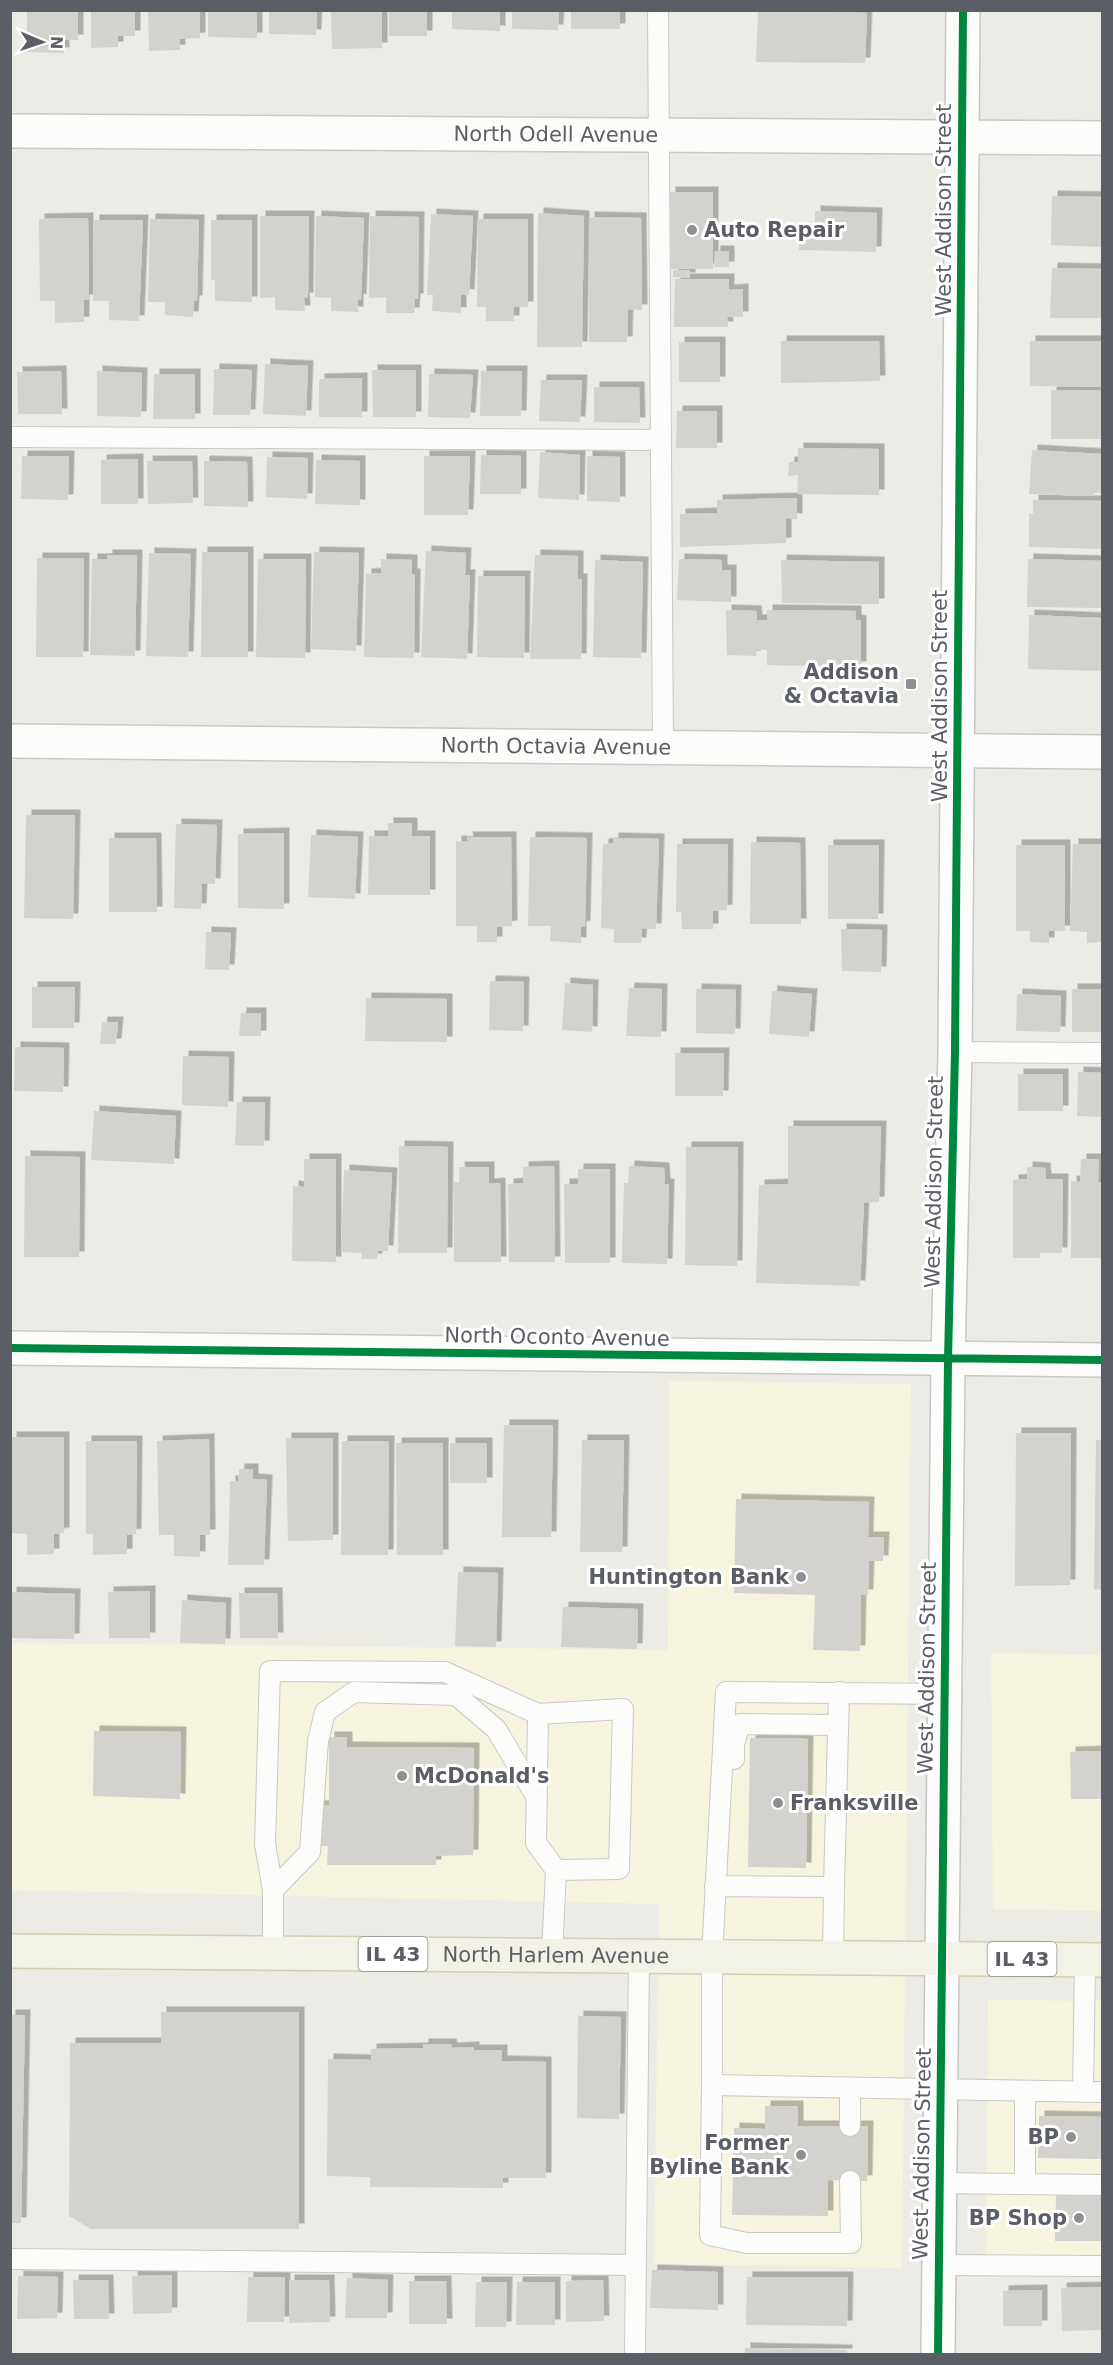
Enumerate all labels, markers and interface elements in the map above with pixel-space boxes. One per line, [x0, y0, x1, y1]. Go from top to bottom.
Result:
north arrow [12, 12, 72, 72]
text: N [47, 35, 66, 50]
street label: West Addison Street [932, 104, 956, 316]
street label: North Odell Avenue [454, 122, 658, 147]
place label: Auto Repair [704, 218, 845, 242]
marker: Auto Repair [685, 223, 699, 237]
street label: West Addison Street [928, 590, 952, 802]
place label: Addison & Octavia [784, 660, 899, 708]
marker: Addison & Octavia [904, 677, 918, 691]
street label: North Octavia Avenue [441, 733, 671, 760]
street label: West Addison Street [920, 1076, 948, 1288]
street label: North Oconto Avenue [444, 1323, 670, 1351]
street label: West Addison Street [913, 1562, 941, 1774]
place label: Huntington Bank [588, 1565, 790, 1589]
marker: Huntington Bank [794, 1570, 808, 1584]
place label: McDonald's [414, 1764, 550, 1788]
marker: McDonald's [395, 1769, 409, 1783]
place label: Franksville [790, 1791, 918, 1815]
marker: Franksville [771, 1796, 785, 1810]
road number: IL 43 [358, 1937, 428, 1971]
road number: IL 43 [988, 1942, 1056, 1976]
street label: North Harlem Avenue [443, 1943, 669, 1968]
street label: West Addison Street [908, 2048, 936, 2260]
place label: BP [1028, 2125, 1059, 2149]
marker: BP [1064, 2130, 1078, 2144]
place label: Former Byline Bank [649, 2131, 790, 2179]
marker: Former Byline Bank [794, 2148, 808, 2162]
place label: BP Shop [969, 2206, 1067, 2230]
marker: BP Shop [1072, 2211, 1086, 2225]

